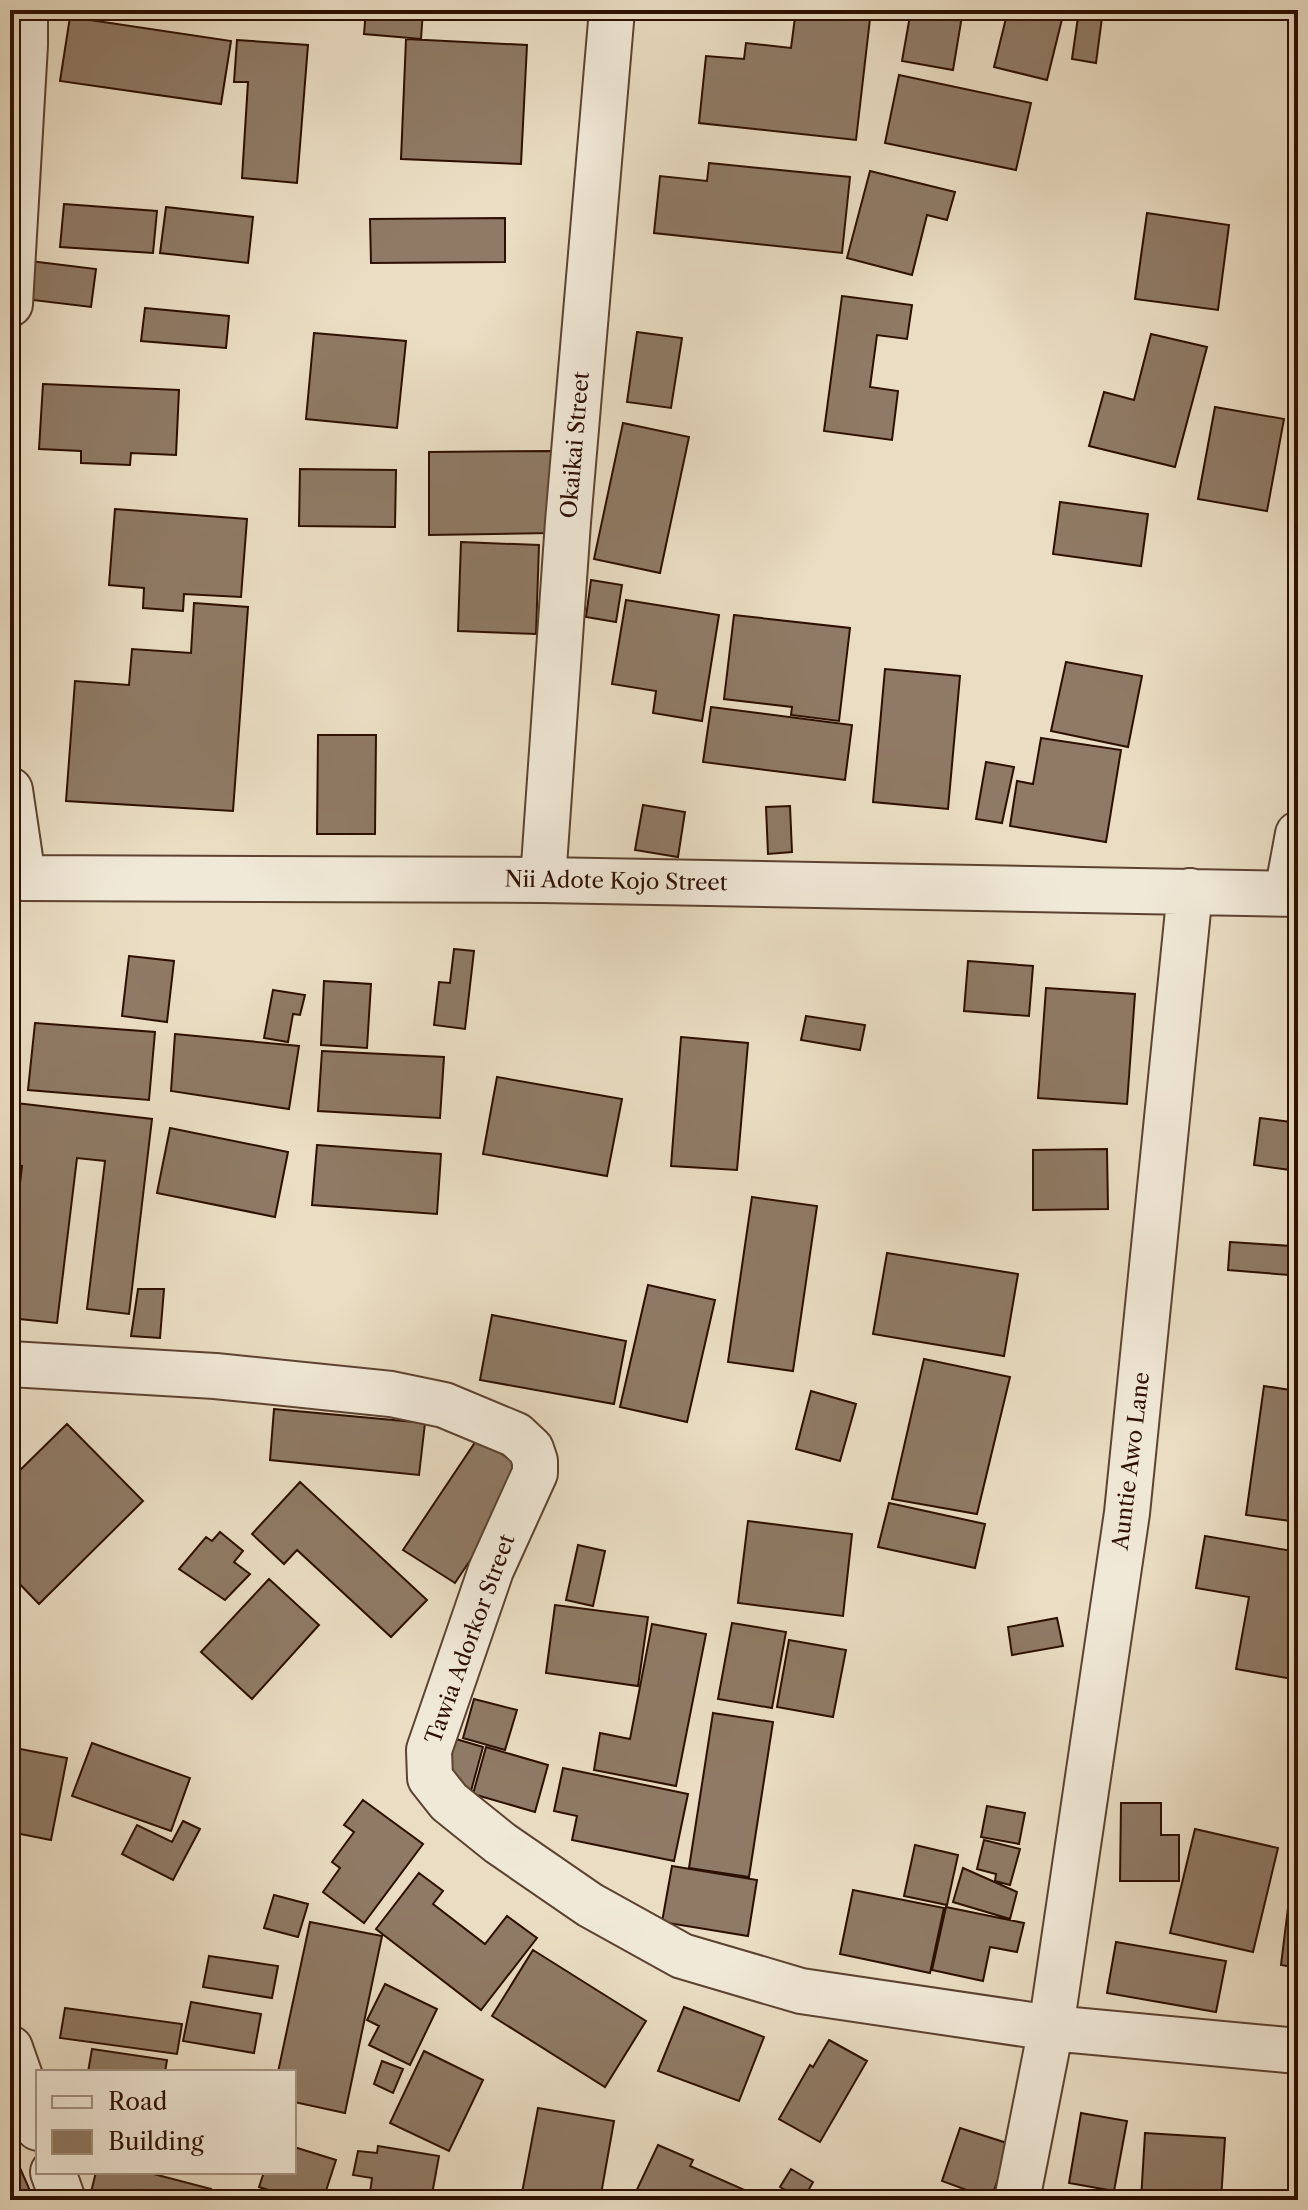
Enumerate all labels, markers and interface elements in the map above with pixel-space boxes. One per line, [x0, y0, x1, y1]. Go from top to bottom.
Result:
street label: Okaikai Street [555, 370, 595, 520]
street label: Nii Adote Kojo Street [504, 866, 728, 896]
street label: Auntie Awo Lane [1107, 1370, 1155, 1553]
street label: Tawia Adorkor Street [419, 1530, 521, 1748]
legend [36, 2070, 296, 2174]
text: Road [108, 2087, 168, 2116]
text: Building [108, 2127, 204, 2156]

